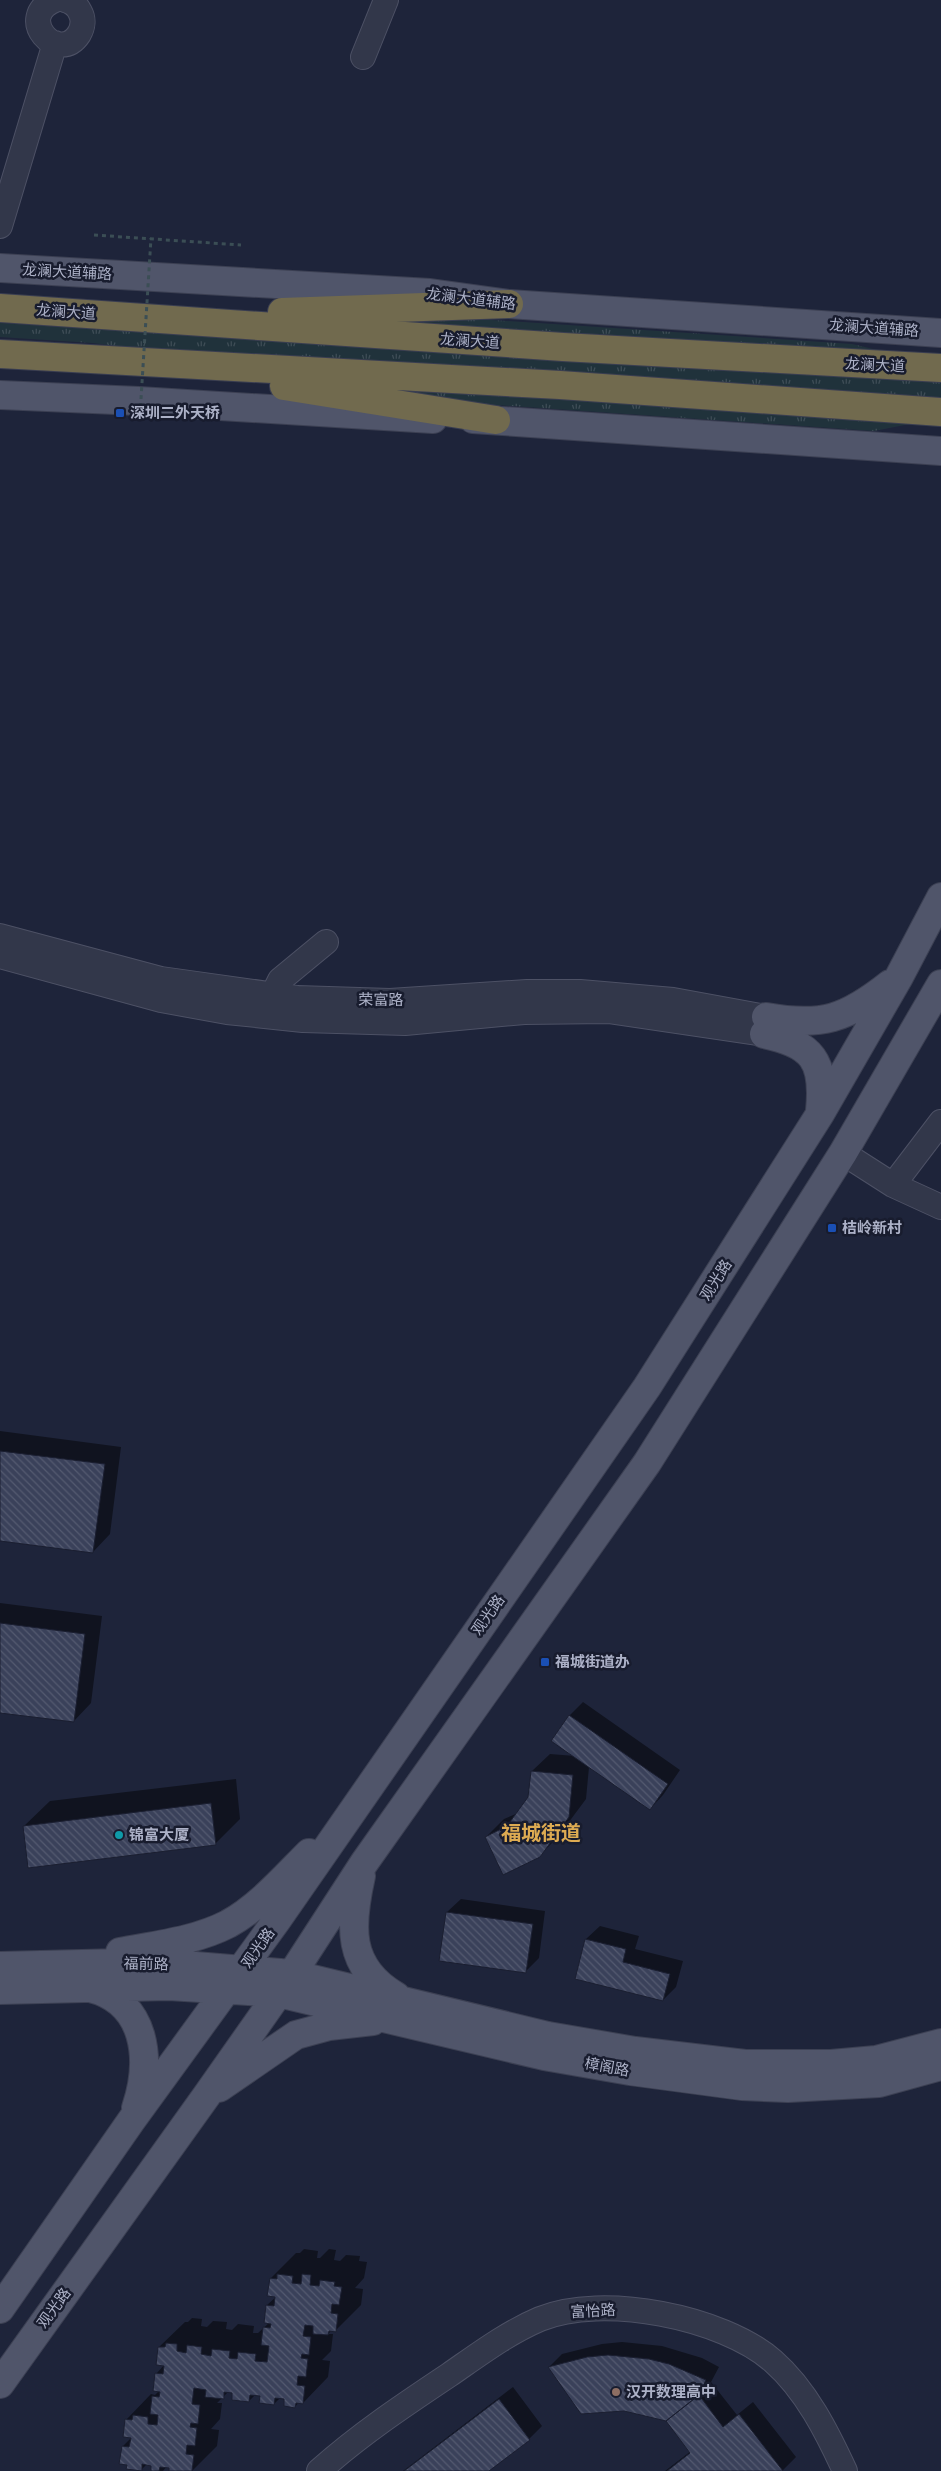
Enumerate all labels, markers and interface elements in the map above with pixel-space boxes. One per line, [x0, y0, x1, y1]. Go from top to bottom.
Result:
street label: 龙澜大道辅路 [22, 260, 112, 283]
street label: 龙澜大道辅路 [425, 284, 517, 313]
street label: 龙澜大道 [35, 300, 97, 323]
street label: 龙澜大道辅路 [828, 315, 920, 340]
street label: 龙澜大道 [439, 329, 501, 352]
street label: 龙澜大道 [845, 353, 905, 376]
place label: 深圳二外天桥 [130, 403, 220, 422]
marker: 深圳二外天桥 [114, 407, 126, 419]
street label: 荣富路 [358, 990, 404, 1009]
place label: 桔岭新村 [842, 1218, 902, 1237]
marker: 桔岭新村 [826, 1222, 838, 1234]
street label: 观光路 [696, 1256, 736, 1304]
street label: 观光路 [467, 1591, 508, 1639]
place label: 福城街道办 [555, 1652, 630, 1671]
marker: 福城街道办 [539, 1656, 551, 1668]
district label: 福城街道 [501, 1819, 581, 1846]
place label: 锦富大厦 [129, 1825, 189, 1844]
marker: 锦富大厦 [113, 1829, 125, 1841]
street label: 观光路 [237, 1924, 278, 1972]
street label: 福前路 [123, 1954, 169, 1973]
street label: 樟阁路 [583, 2053, 631, 2080]
street label: 观光路 [33, 2284, 75, 2331]
street label: 富怡路 [570, 2300, 616, 2321]
place label: 汉开数理高中 [626, 2382, 716, 2401]
marker: 汉开数理高中 [610, 2386, 622, 2398]

